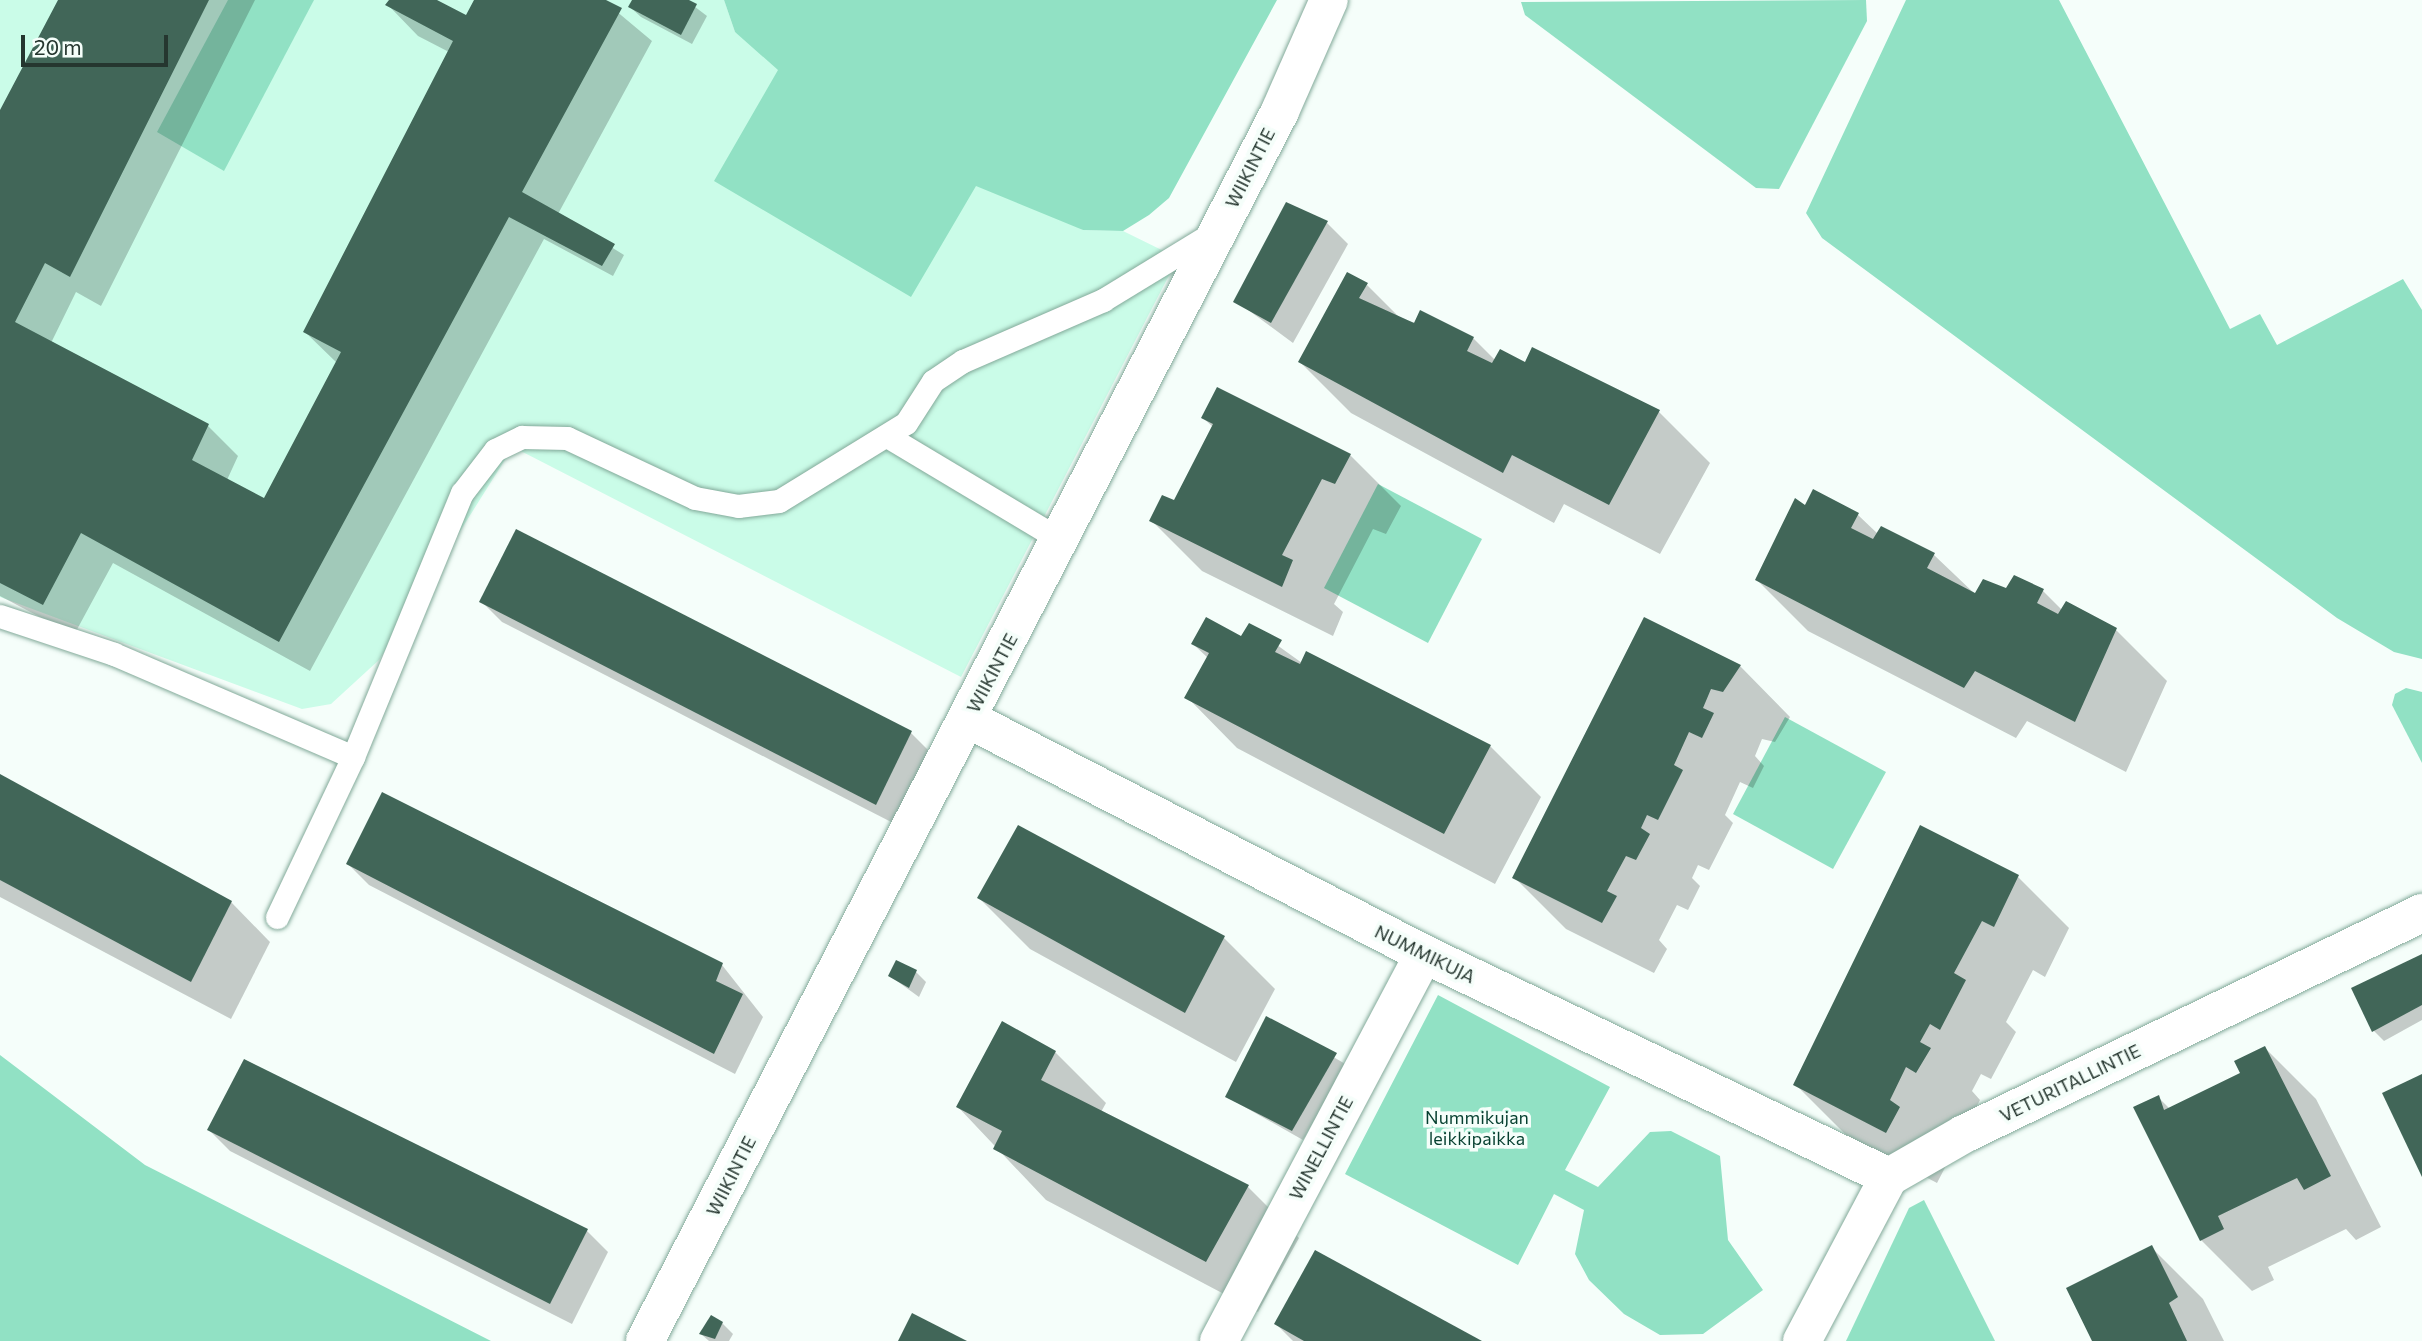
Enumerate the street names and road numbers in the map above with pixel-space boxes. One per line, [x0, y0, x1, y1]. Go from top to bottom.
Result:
street label: WIIKINTIE [1221, 125, 1279, 211]
street label: WIIKINTIE [962, 630, 1022, 716]
street label: NUMMIKUJA [1371, 920, 1479, 988]
street label: VETURITALLINTIE [1996, 1040, 2144, 1126]
street label: WINELLINTIE [1285, 1093, 1357, 1203]
street label: WIIKINTIE [702, 1133, 760, 1219]

